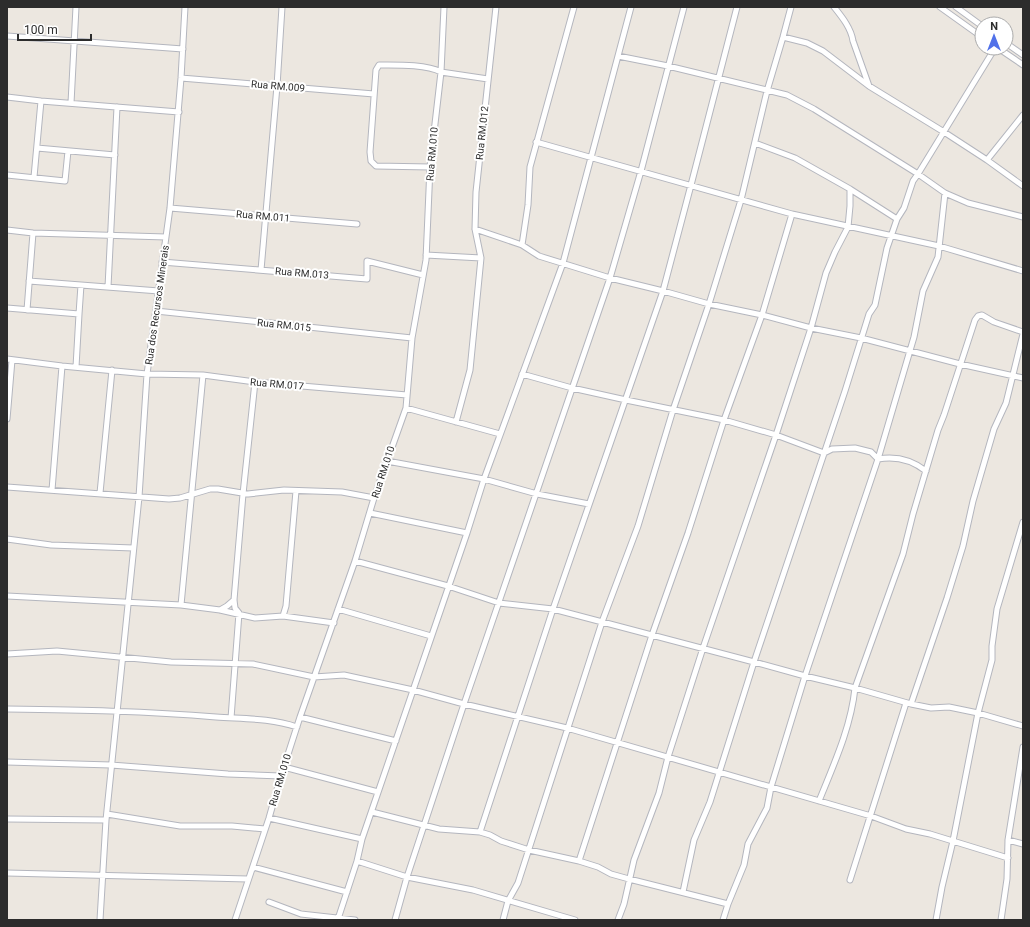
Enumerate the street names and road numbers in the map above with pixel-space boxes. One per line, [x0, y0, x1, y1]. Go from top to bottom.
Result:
street label: Rua RM.009 [251, 78, 305, 94]
street label: Rua RM.012 [474, 105, 490, 160]
street label: Rua RM.010 [424, 126, 440, 181]
street label: Rua RM.011 [236, 208, 290, 224]
street label: Rua dos Recursos Minerais [143, 244, 171, 366]
street label: Rua RM.013 [275, 265, 329, 281]
street label: Rua RM.015 [257, 317, 312, 333]
street label: Rua RM.017 [250, 376, 305, 392]
street label: Rua RM.010 [369, 444, 397, 499]
street label: Rua RM.010 [267, 752, 293, 807]

